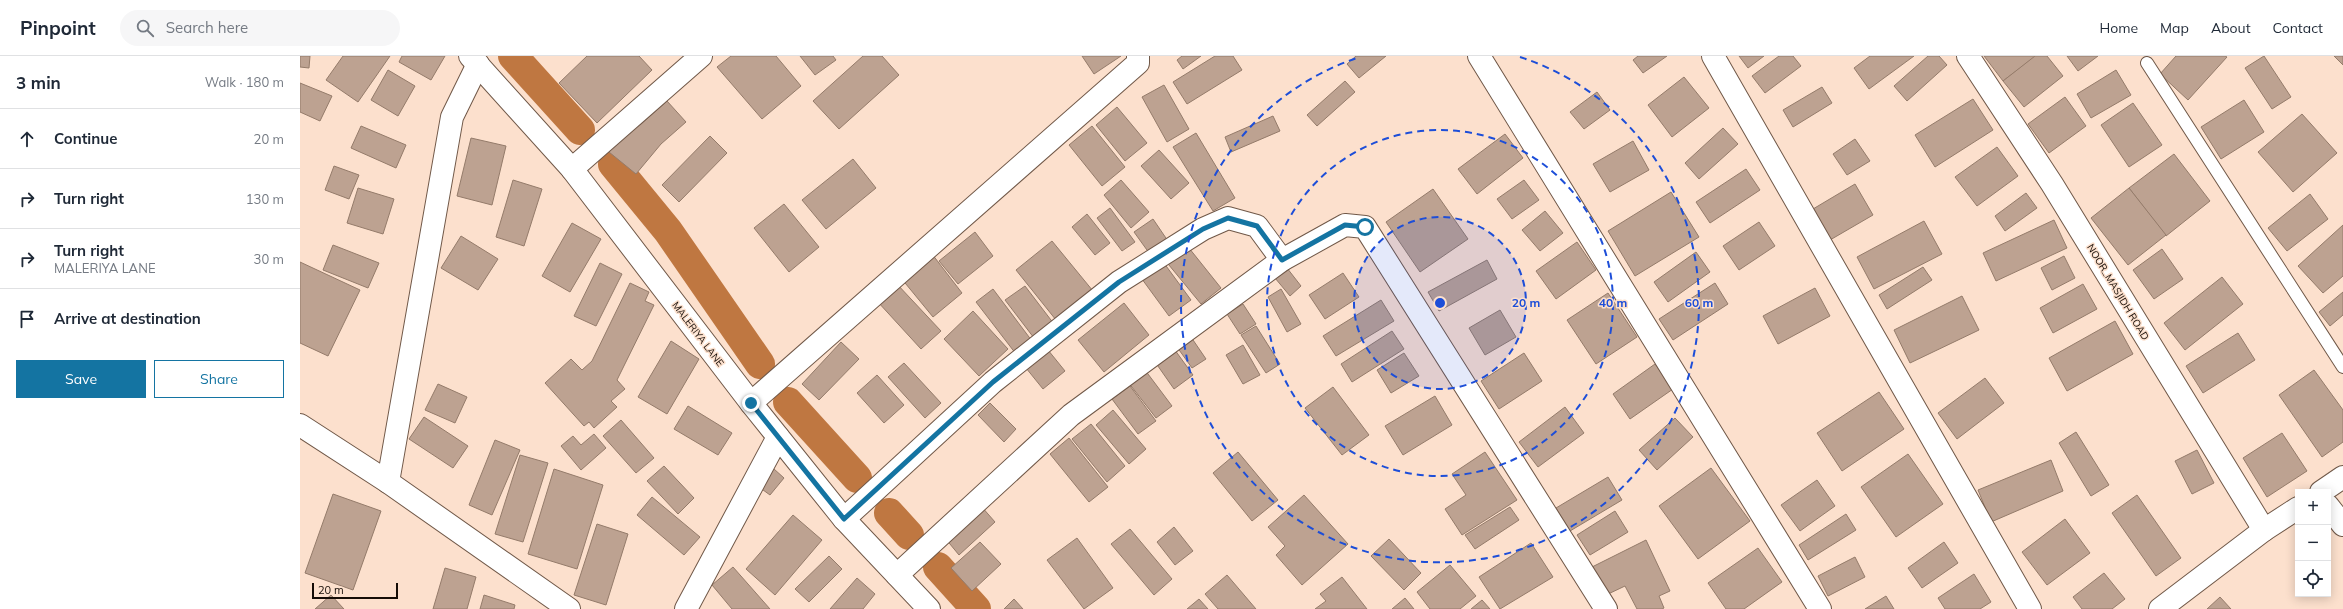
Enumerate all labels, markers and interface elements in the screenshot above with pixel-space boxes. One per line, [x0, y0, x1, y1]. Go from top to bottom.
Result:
search box [120, 10, 400, 46]
text: Pinpoint [20, 16, 96, 40]
icon: search [134, 17, 156, 39]
text: Search here [166, 18, 248, 37]
text: Home [2099, 19, 2138, 37]
text: Map [2160, 19, 2189, 37]
text: About [2211, 19, 2251, 37]
text: Contact [2273, 19, 2323, 37]
text: 3 min [16, 72, 61, 93]
text: Walk · 180 m [205, 74, 284, 90]
icon: ahead [16, 128, 38, 150]
text: Continue [54, 129, 117, 148]
text: 20 m [254, 131, 284, 147]
icon: right [16, 188, 38, 210]
text: Turn right [54, 189, 124, 208]
text: 130 m [246, 191, 284, 207]
route start [1356, 218, 1374, 236]
text: Turn right [54, 241, 124, 260]
street label: NOOR_MASJIDH ROAD [2084, 242, 2152, 342]
icon: right [16, 248, 38, 270]
text: 30 m [254, 251, 284, 267]
text: MALERIYA LANE [54, 260, 156, 276]
text: 20 m [1512, 295, 1540, 310]
text: 40 m [1599, 295, 1627, 310]
text: 60 m [1685, 295, 1713, 310]
centre of rings [1433, 296, 1447, 310]
street label: MALERIYA LANE [669, 299, 727, 369]
icon: arrive [16, 308, 38, 330]
text: Arrive at destination [54, 309, 201, 328]
button: Save [16, 360, 146, 398]
button: Share [154, 360, 284, 398]
route end [742, 394, 760, 412]
map controls [2295, 489, 2331, 597]
button: + [2295, 489, 2331, 525]
button: − [2295, 525, 2331, 561]
button: locate [2295, 561, 2331, 597]
scale bar [312, 581, 398, 600]
text: 20 m [318, 583, 344, 597]

